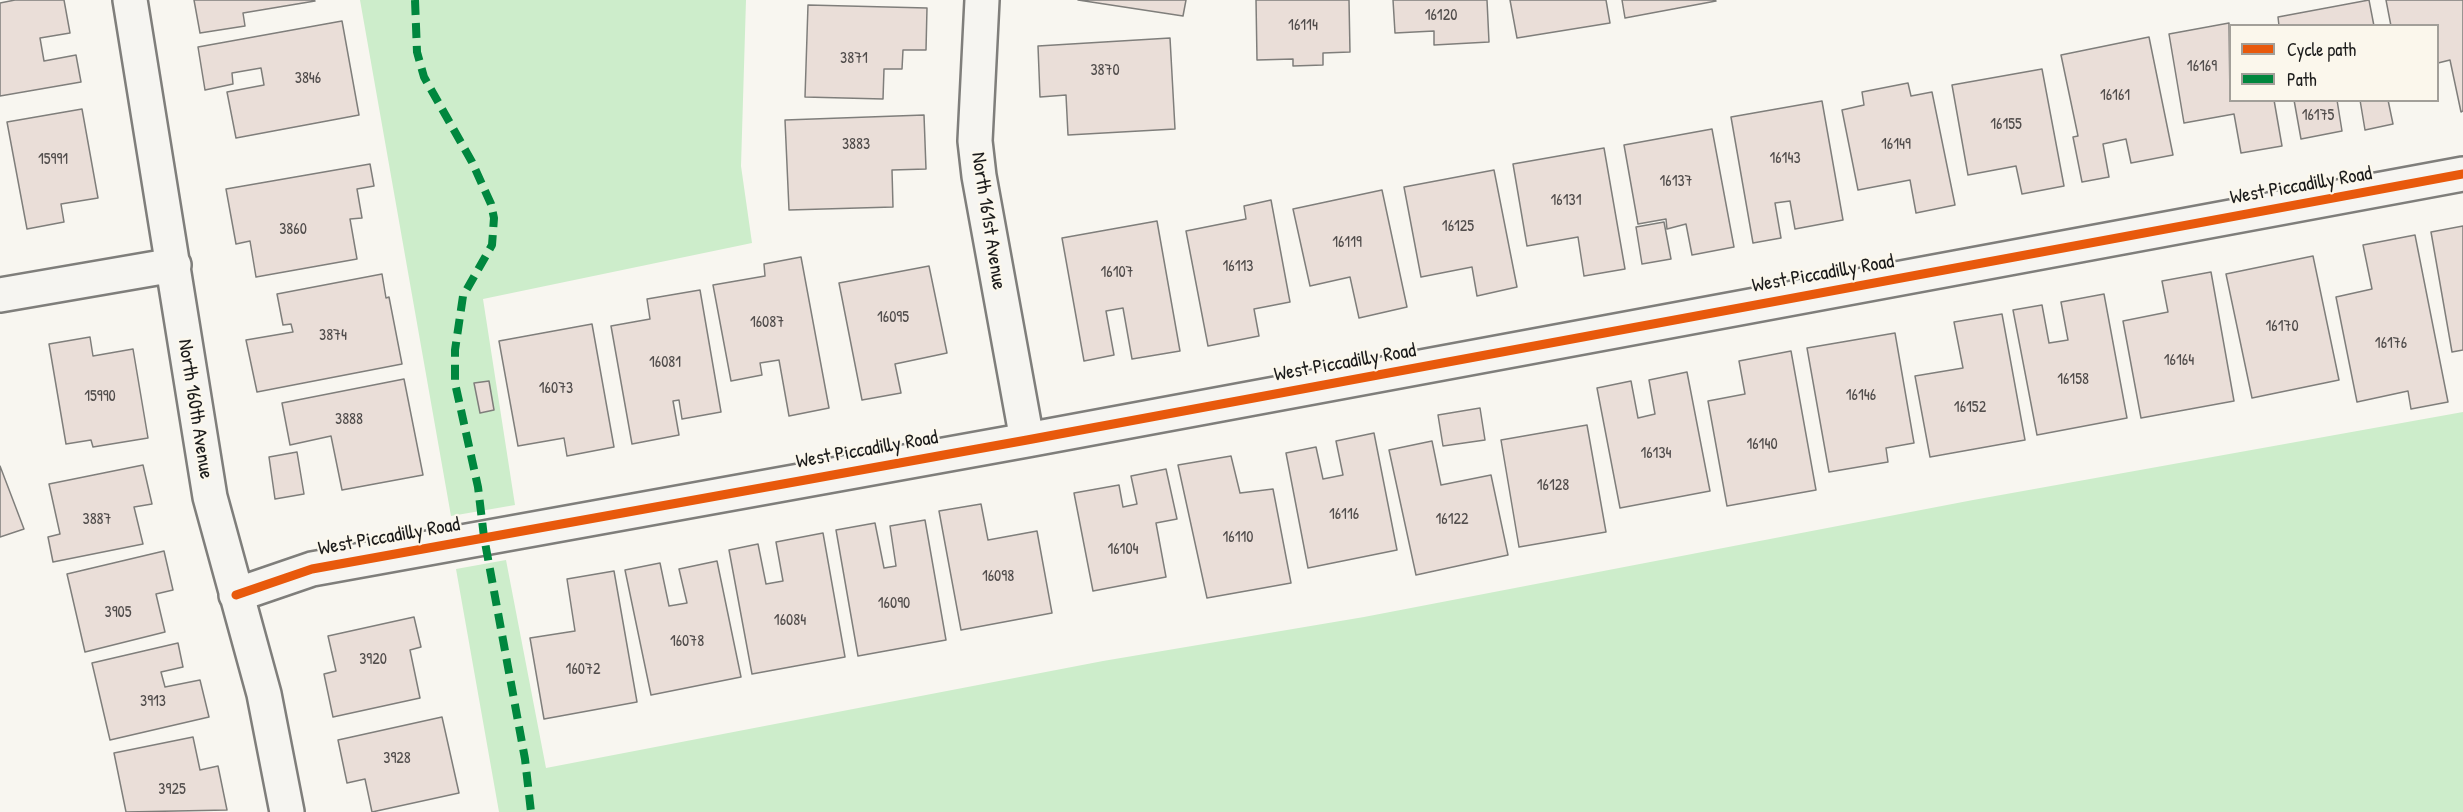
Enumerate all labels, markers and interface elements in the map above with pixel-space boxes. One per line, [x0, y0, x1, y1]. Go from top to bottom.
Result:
house number: 16120 [1425, 6, 1457, 26]
house number: 16114 [1288, 16, 1318, 36]
legend [2229, 24, 2439, 102]
text: Cycle path [2287, 37, 2356, 62]
house number: 3871 [840, 49, 868, 69]
house number: 16169 [2187, 57, 2217, 77]
house number: 3870 [1090, 61, 1120, 81]
text: Path [2287, 67, 2316, 92]
house number: 3846 [295, 69, 321, 89]
house number: 16161 [2100, 86, 2130, 106]
house number: 16175 [2302, 106, 2334, 126]
house number: 16155 [1990, 115, 2022, 135]
house number: 3883 [842, 135, 870, 155]
house number: 16149 [1881, 135, 1911, 155]
house number: 16143 [1769, 149, 1801, 169]
house number: 15991 [38, 150, 68, 170]
street label: North 161st Avenue [965, 151, 1011, 291]
street label: West Piccadilly Road [2228, 162, 2374, 210]
house number: 16137 [1659, 172, 1693, 192]
house number: 16131 [1551, 191, 1581, 211]
house number: 16125 [1442, 217, 1474, 237]
house number: 3860 [279, 220, 307, 240]
house number: 16119 [1332, 233, 1362, 253]
street label: West Piccadilly Road [1750, 250, 1896, 298]
house number: 16113 [1223, 257, 1253, 277]
house number: 16107 [1100, 263, 1134, 283]
house number: 16095 [877, 308, 909, 328]
house number: 16087 [750, 313, 784, 333]
house number: 16170 [2265, 317, 2299, 337]
house number: 3874 [319, 326, 347, 346]
house number: 16176 [2375, 334, 2407, 354]
street label: North 160th Avenue [172, 337, 218, 481]
street label: West Piccadilly Road [1272, 339, 1418, 387]
house number: 16164 [2164, 351, 2194, 371]
house number: 16081 [649, 353, 681, 373]
house number: 16158 [2057, 370, 2089, 390]
house number: 16073 [539, 379, 573, 399]
house number: 16146 [1846, 386, 1876, 406]
house number: 15990 [84, 387, 116, 407]
house number: 16152 [1954, 398, 1986, 418]
house number: 3888 [335, 410, 363, 430]
street label: West Piccadilly Road [794, 426, 940, 474]
house number: 16140 [1746, 435, 1778, 455]
house number: 16134 [1640, 444, 1672, 464]
house number: 16128 [1537, 476, 1569, 496]
house number: 16116 [1329, 505, 1359, 525]
house number: 3887 [83, 510, 111, 530]
house number: 16122 [1436, 510, 1468, 530]
street label: West Piccadilly Road [316, 513, 462, 561]
house number: 16110 [1223, 528, 1253, 548]
house number: 16104 [1107, 540, 1139, 560]
house number: 16098 [982, 567, 1014, 587]
house number: 16090 [878, 594, 910, 614]
house number: 3905 [105, 603, 131, 623]
house number: 16084 [774, 611, 806, 631]
house number: 16078 [670, 632, 704, 652]
house number: 3920 [359, 650, 387, 670]
house number: 16072 [566, 660, 600, 680]
house number: 3913 [140, 692, 166, 712]
house number: 3928 [383, 749, 411, 769]
house number: 3925 [158, 780, 186, 800]

